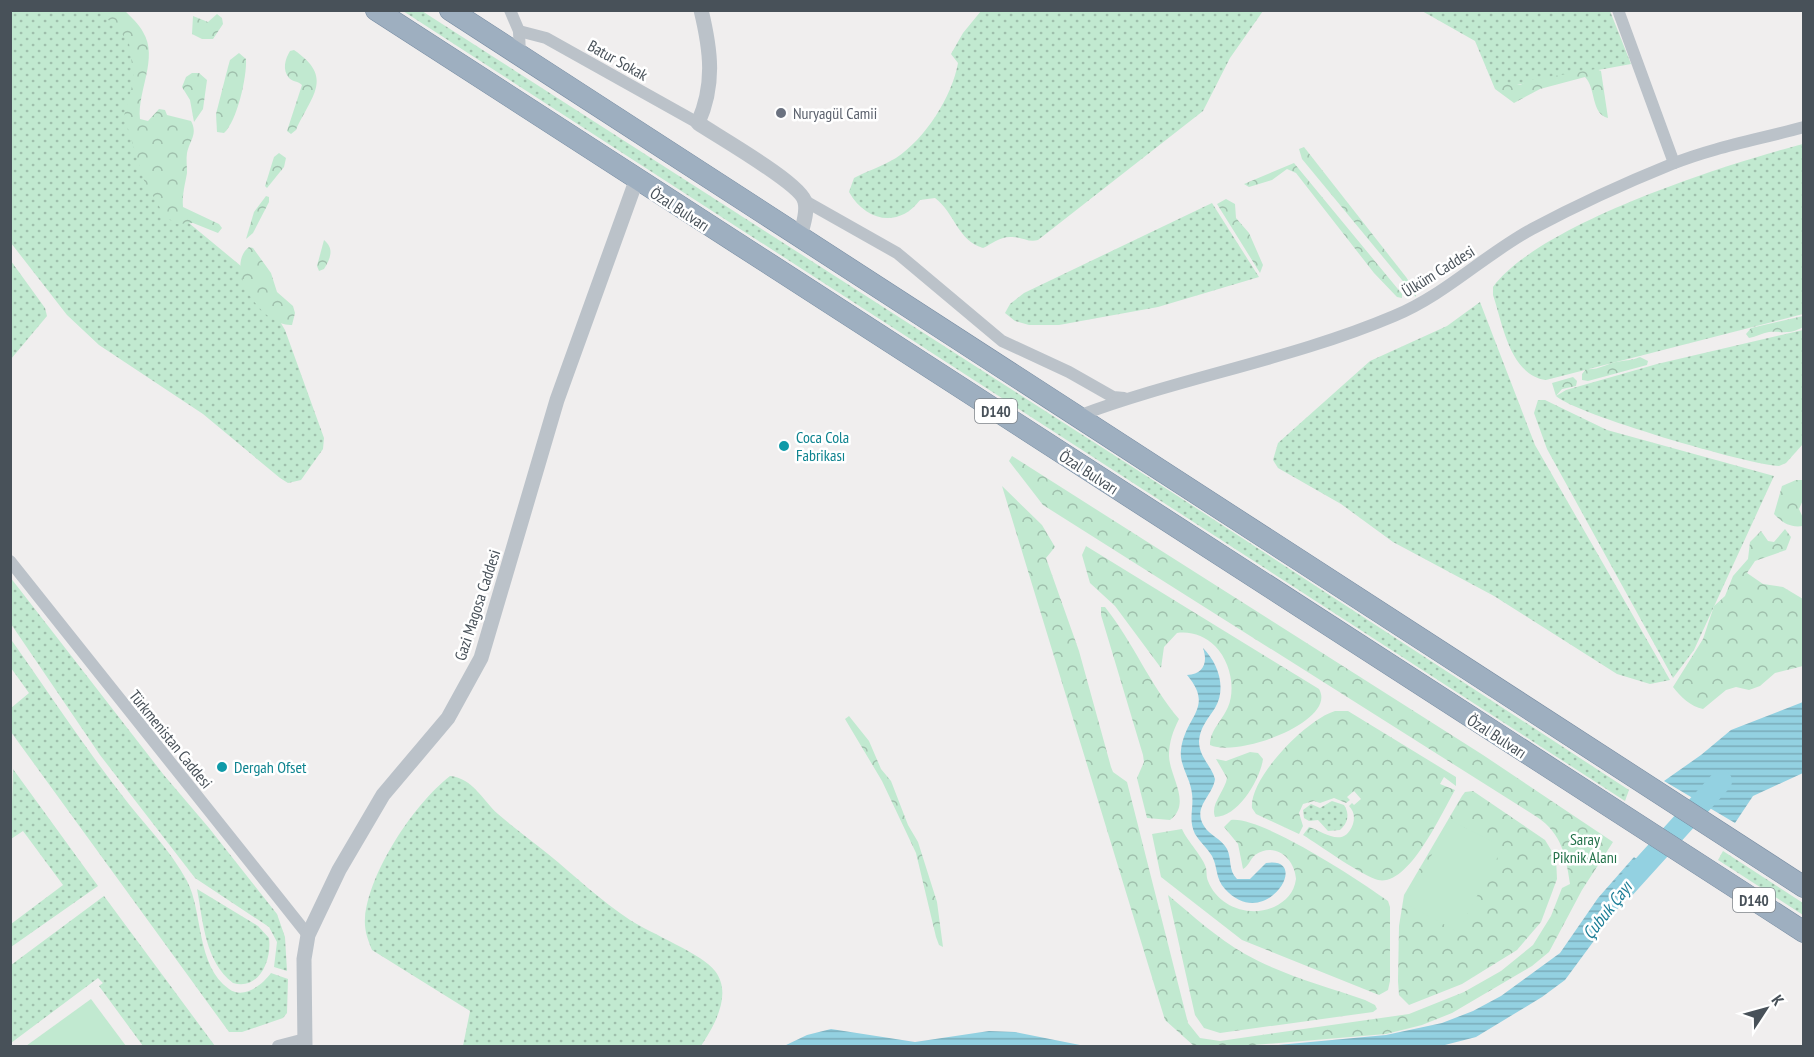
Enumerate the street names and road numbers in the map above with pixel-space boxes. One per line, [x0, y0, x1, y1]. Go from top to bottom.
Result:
street label: Batur Sokak [584, 35, 652, 85]
street label: Özal Bulvarı [647, 183, 713, 235]
street label: Ülküm Caddesi [1398, 241, 1478, 301]
road number: D140 [975, 399, 1017, 423]
street label: Özal Bulvarı [1056, 446, 1122, 498]
street label: Gazi Magosa Caddesi [450, 547, 504, 663]
street label: Türkmenistan Caddesi [125, 686, 217, 792]
street label: Özal Bulvarı [1464, 710, 1530, 762]
road number: D140 [1733, 888, 1775, 912]

